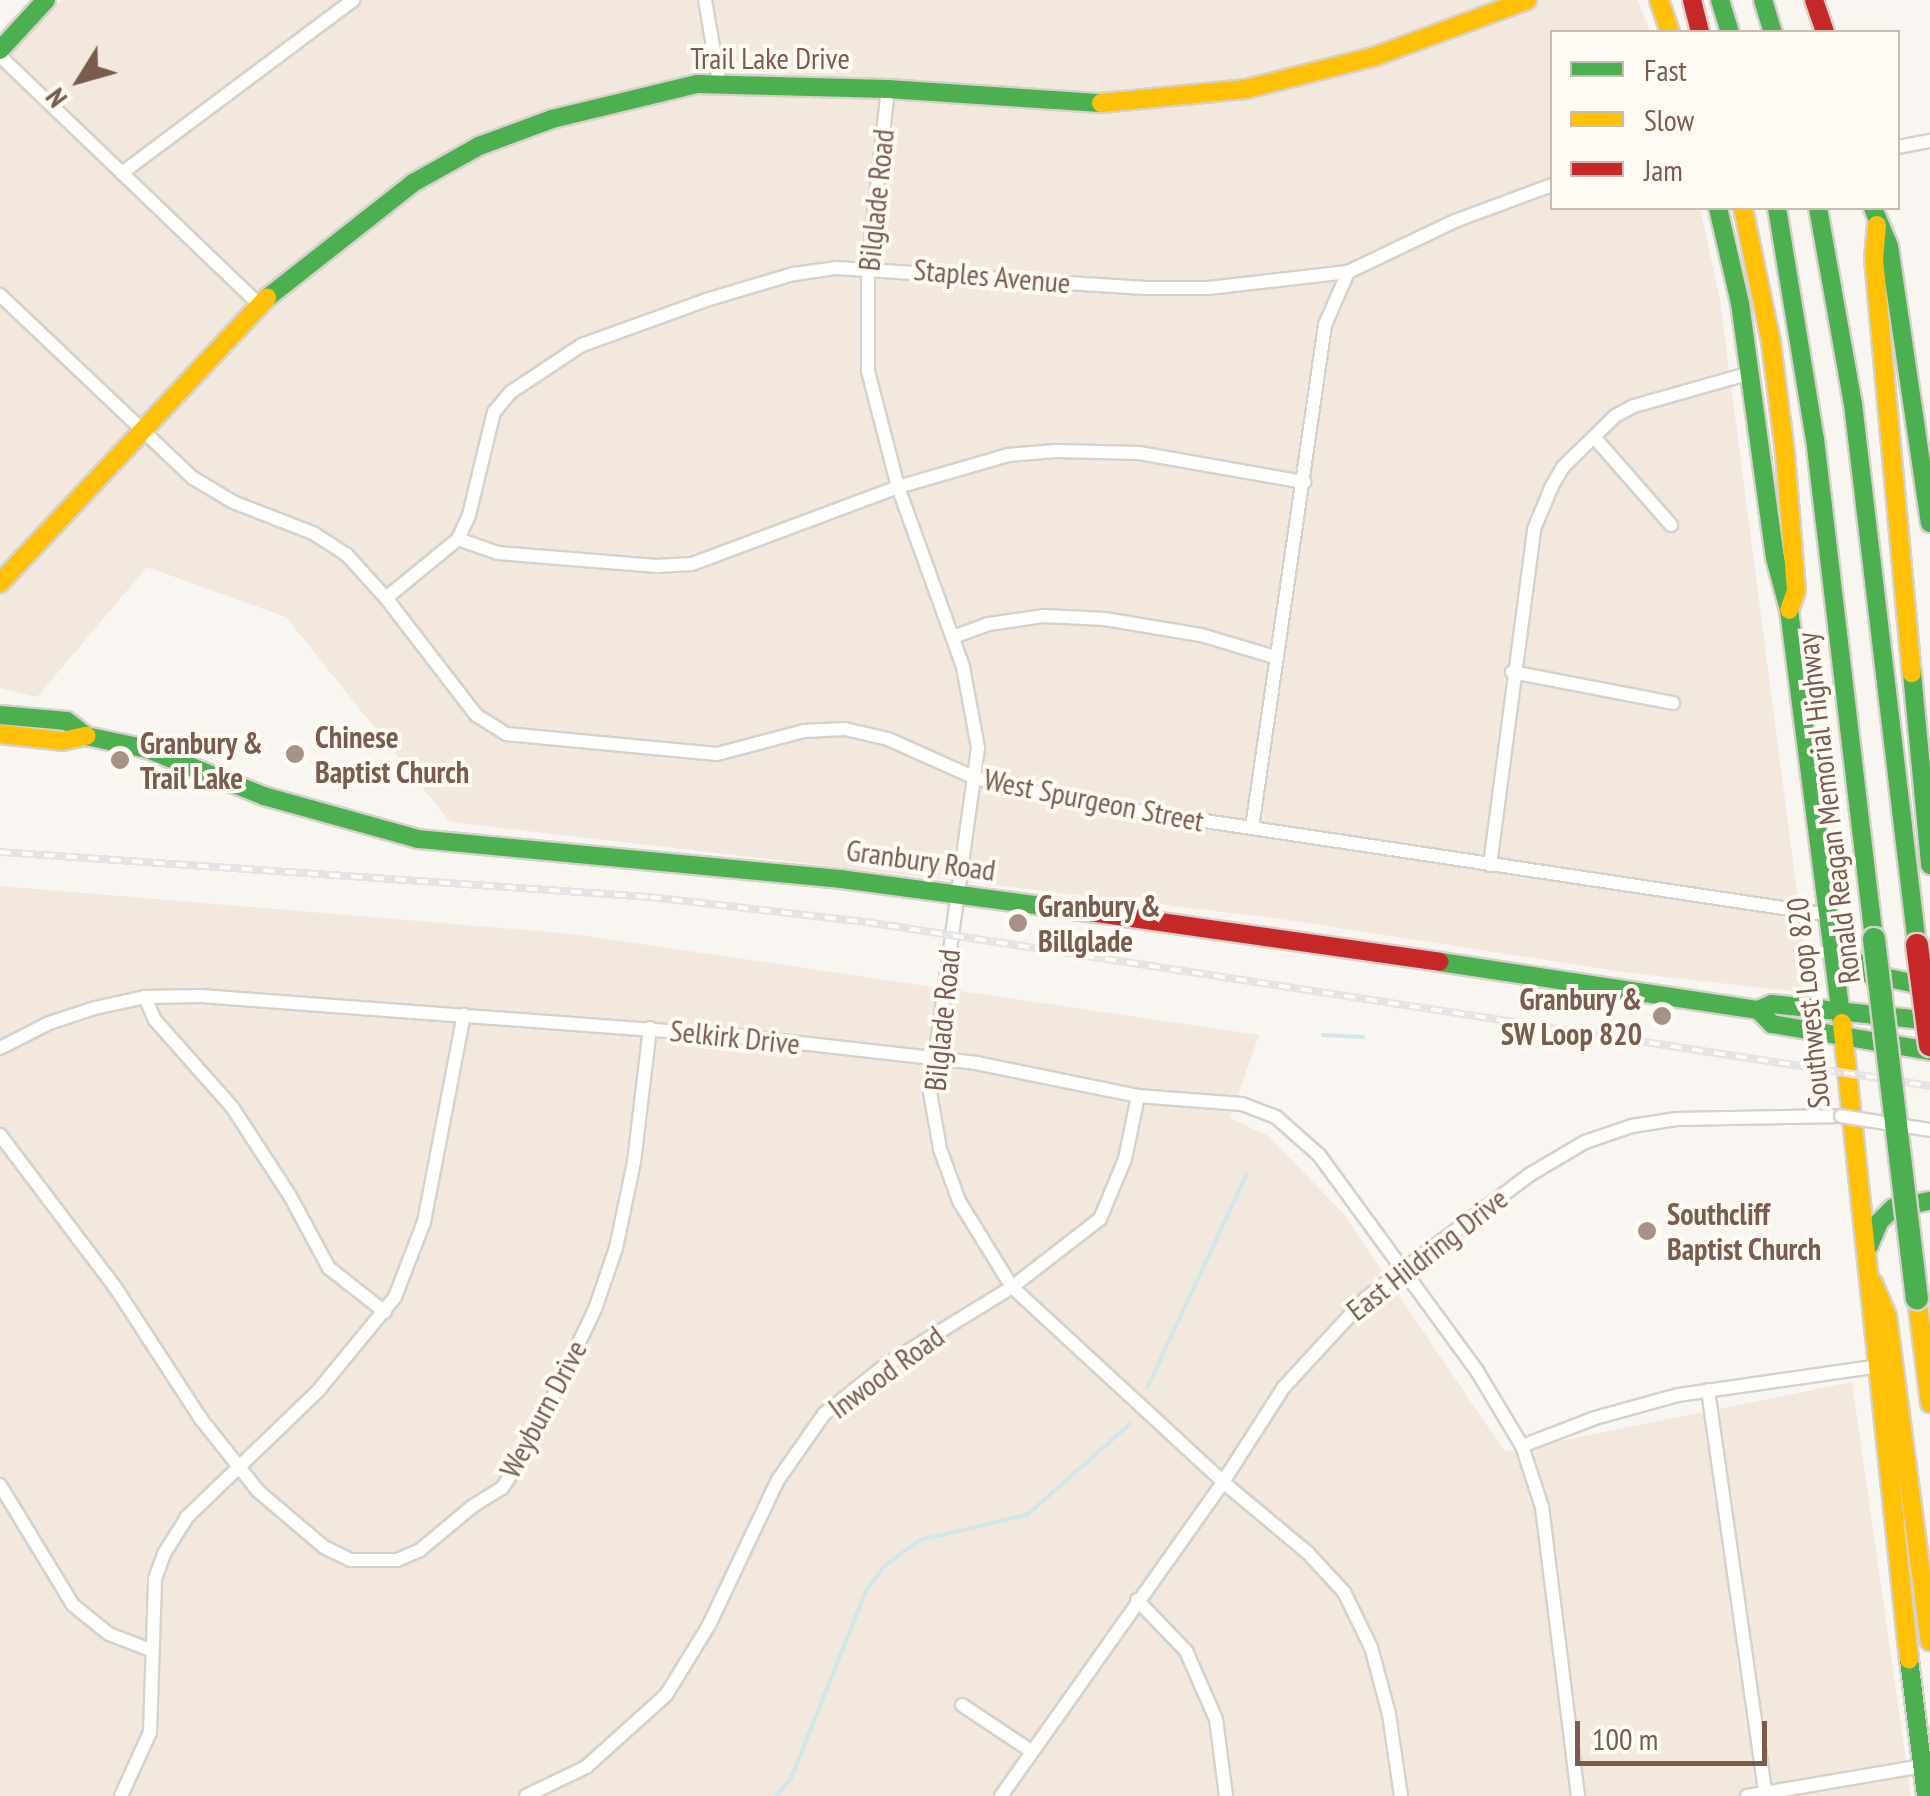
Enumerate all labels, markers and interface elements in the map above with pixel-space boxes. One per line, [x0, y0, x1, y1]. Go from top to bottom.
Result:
north arrow [30, 30, 130, 130]
legend [1550, 30, 1900, 210]
street label: Trail Lake Drive [690, 40, 850, 76]
text: Fast [1644, 50, 1687, 89]
text: N [36, 81, 75, 116]
text: Slow [1644, 100, 1694, 139]
street label: Bilglade Road [851, 127, 901, 273]
text: Jam [1644, 150, 1683, 189]
street label: Staples Avenue [912, 251, 1072, 301]
street label: Ronald Reagan Memorial Highway [1789, 630, 1867, 986]
place label: Chinese Baptist Church [315, 719, 470, 790]
place label: Granbury & Trail Lake [140, 725, 263, 796]
marker: Chinese Baptist Church [284, 743, 306, 765]
marker: Granbury & Trail Lake [109, 749, 131, 771]
street label: West Spurgeon Street [981, 761, 1207, 839]
street label: Granbury Road [844, 832, 998, 888]
place label: Granbury & Billglade [1038, 888, 1161, 958]
street label: Southwest Loop 820 [1779, 896, 1837, 1110]
marker: Granbury & Billglade [1007, 912, 1029, 934]
street label: Bilglade Road [917, 947, 967, 1093]
place label: Granbury & SW Loop 820 [1500, 981, 1642, 1052]
marker: Granbury & SW Loop 820 [1651, 1005, 1673, 1027]
street label: Selkirk Drive [668, 1012, 802, 1062]
street label: East Hildring Drive [1340, 1180, 1514, 1328]
place label: Southcliff Baptist Church [1667, 1196, 1822, 1266]
marker: Southcliff Baptist Church [1636, 1220, 1658, 1242]
street label: Inwood Road [821, 1318, 951, 1426]
street label: Weyburn Drive [492, 1334, 594, 1484]
scale bar [1580, 1701, 1772, 1763]
text: 100 m [1592, 1719, 1658, 1758]

